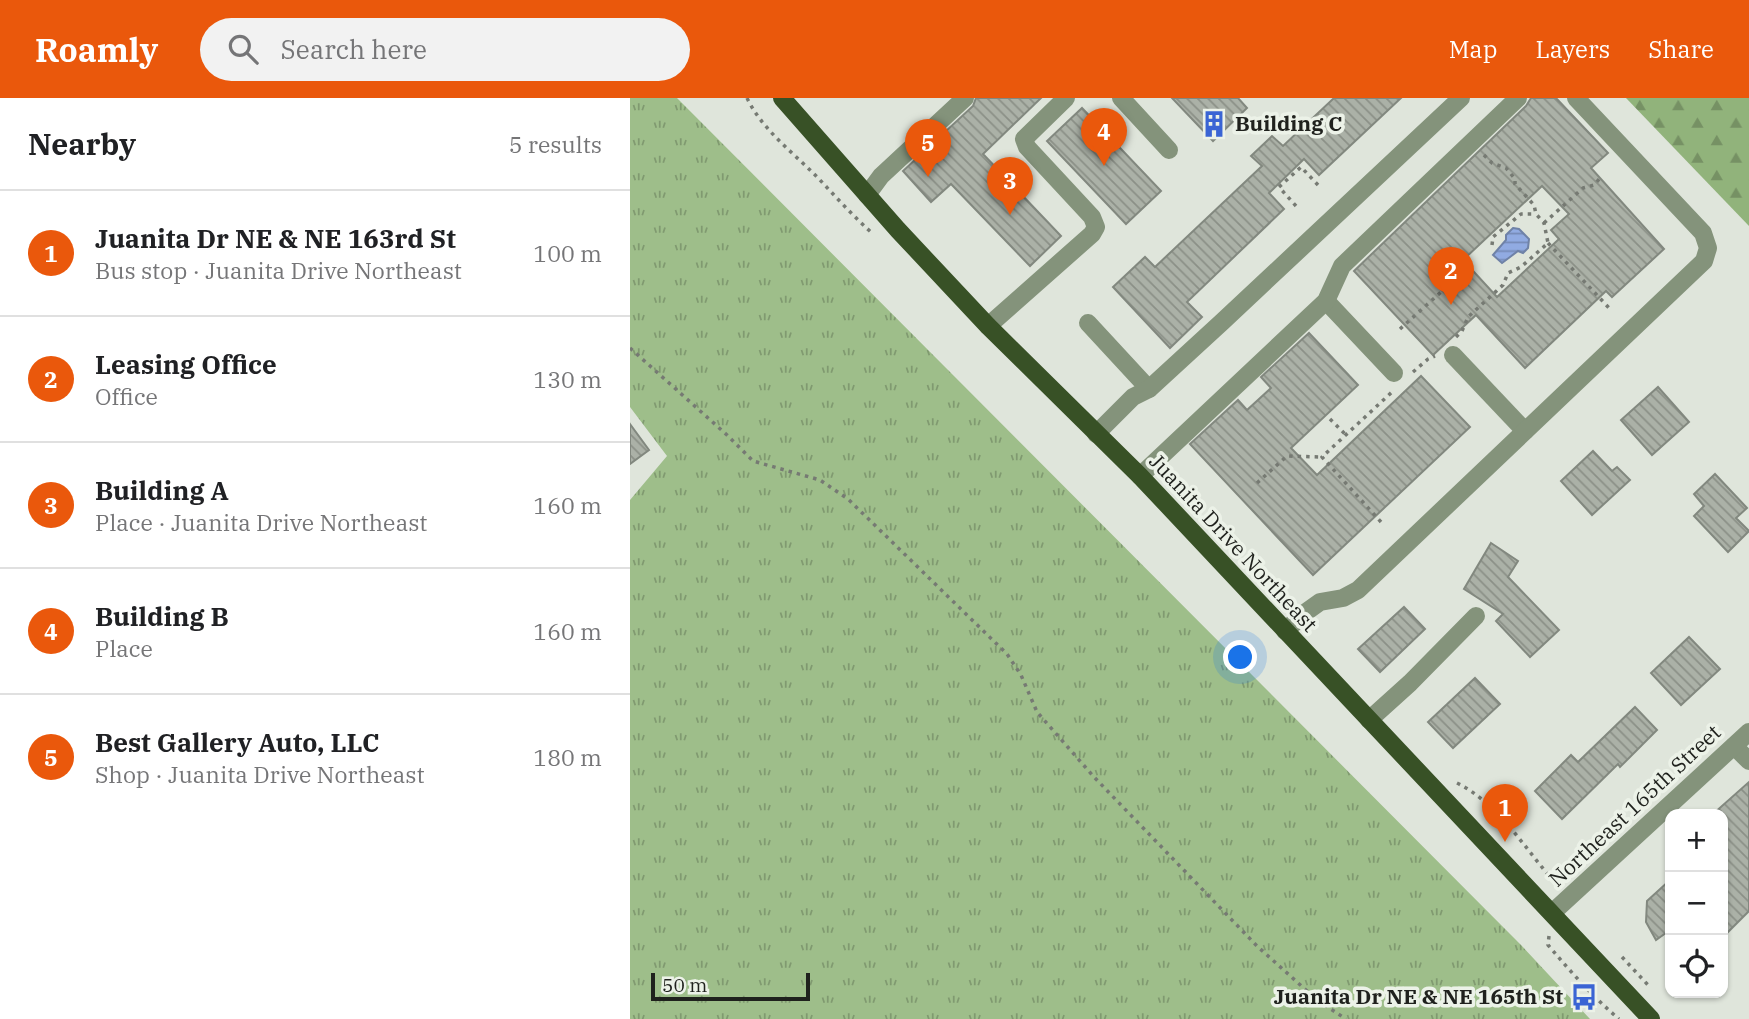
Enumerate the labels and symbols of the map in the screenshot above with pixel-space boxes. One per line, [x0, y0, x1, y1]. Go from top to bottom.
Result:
pin: 4 [1081, 108, 1127, 166]
building icon: Building C [1199, 109, 1229, 139]
place label: Building C [1235, 109, 1342, 137]
pin: 5 [905, 119, 951, 177]
pin: 3 [987, 157, 1033, 215]
pin: 2 [1428, 247, 1474, 305]
street label: Juanita Drive Northeast [1144, 447, 1324, 637]
your location [1223, 640, 1257, 674]
street label: Northeast 165th Street [1542, 718, 1726, 892]
pin: 1 [1482, 784, 1528, 842]
scale bar [651, 970, 810, 1002]
place label: Juanita Dr NE & NE 165th St [1274, 982, 1563, 1010]
bus stop icon: Juanita Dr NE & NE 165th St [1569, 982, 1599, 1012]

